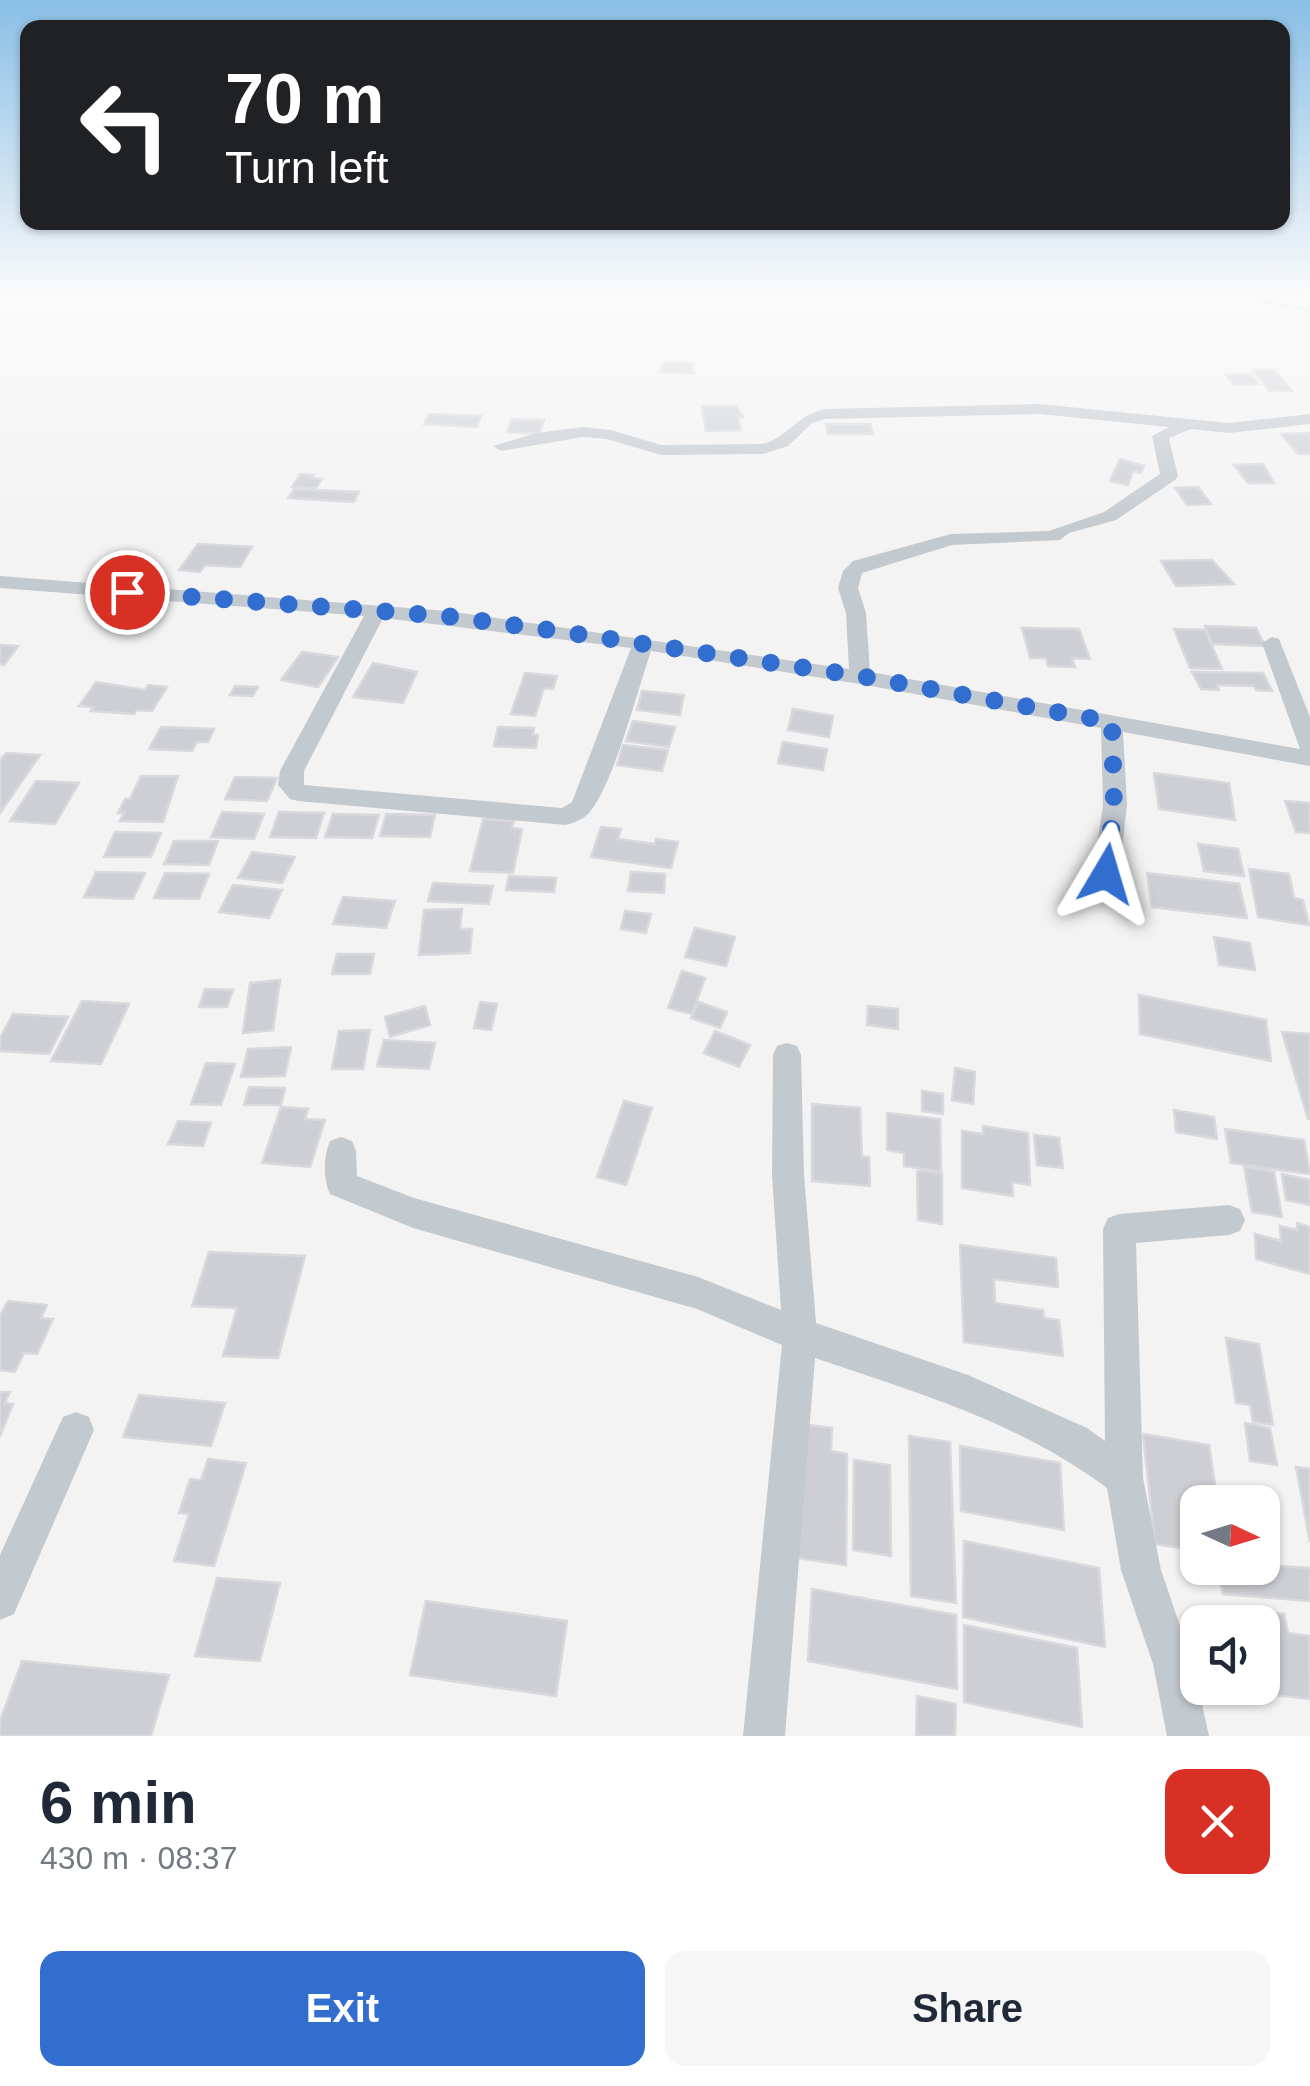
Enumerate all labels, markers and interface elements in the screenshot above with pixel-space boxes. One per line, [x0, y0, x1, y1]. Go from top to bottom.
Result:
icon: left [60, 60, 190, 190]
text: 70 m [225, 60, 385, 138]
text: Turn left [225, 142, 388, 193]
pin [85, 550, 170, 635]
icon: arrive [100, 565, 155, 620]
position arrow [1054, 822, 1158, 926]
north arrow [1180, 1485, 1280, 1585]
map controls [1180, 1485, 1280, 1705]
button: sound [1180, 1605, 1280, 1705]
text: 6 min [40, 1769, 197, 1836]
button: close [1165, 1769, 1270, 1874]
text: 430 m · 08:37 [40, 1840, 237, 1876]
button: Exit [40, 1951, 645, 2066]
button: Share [665, 1951, 1270, 2066]

